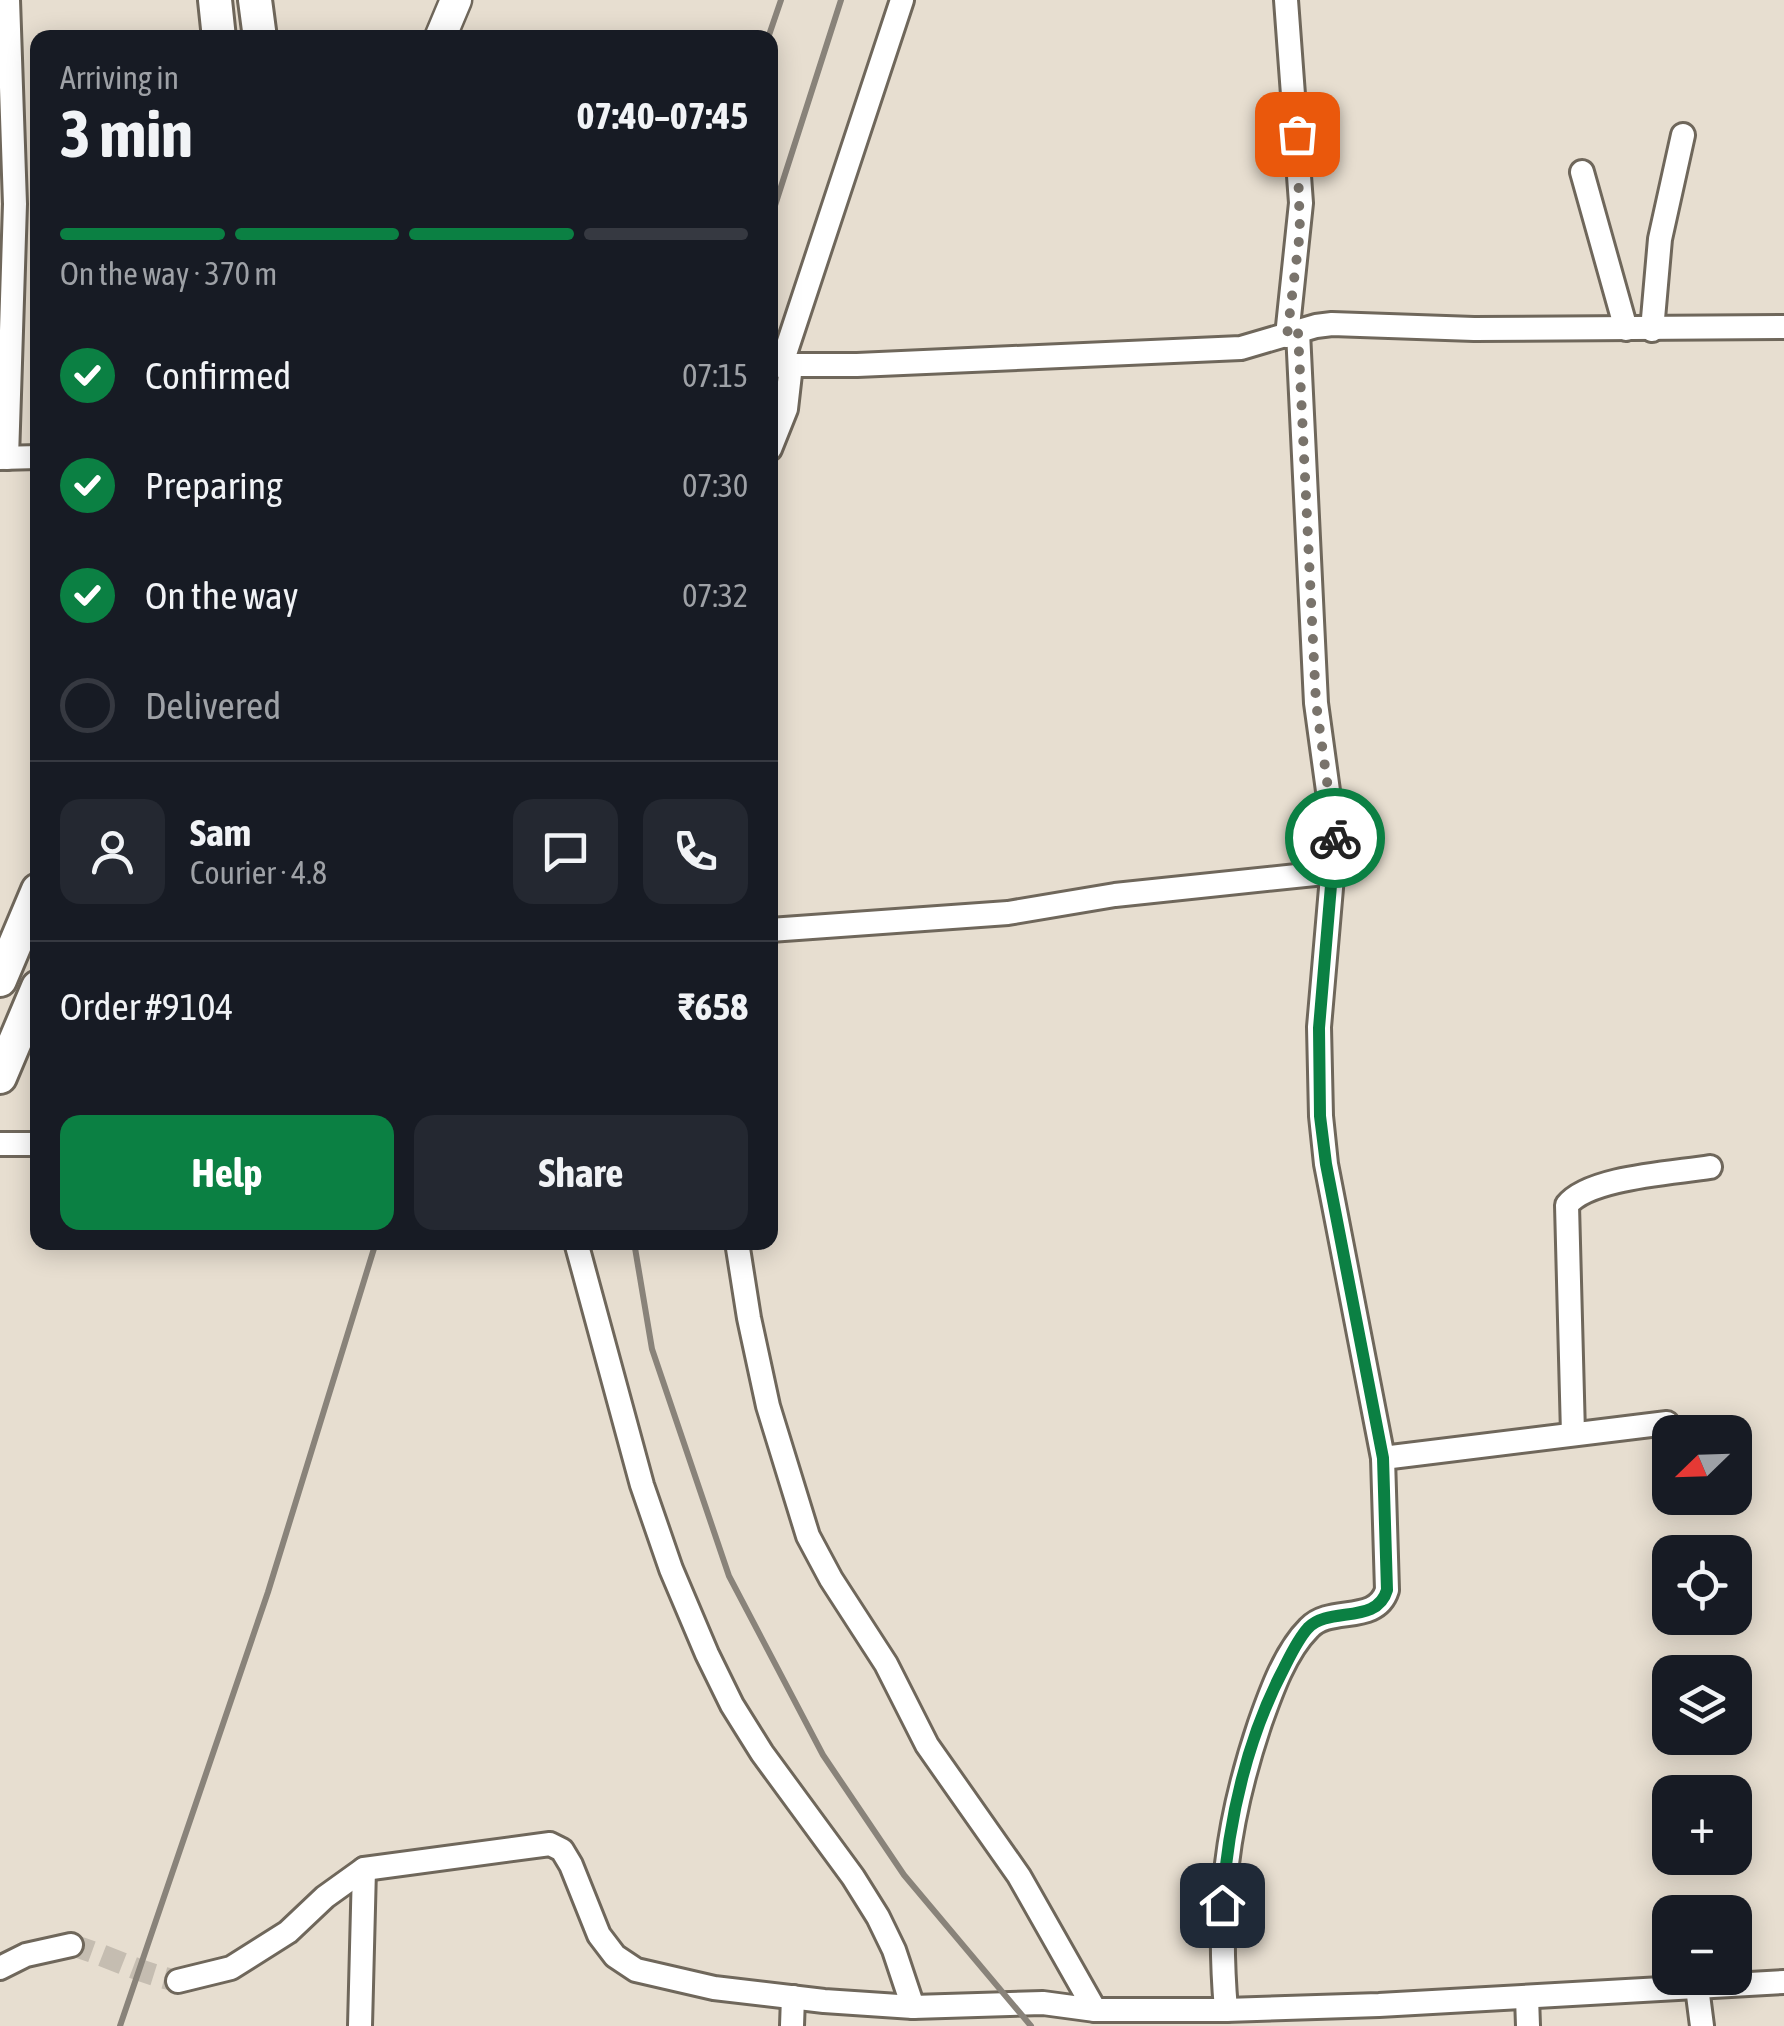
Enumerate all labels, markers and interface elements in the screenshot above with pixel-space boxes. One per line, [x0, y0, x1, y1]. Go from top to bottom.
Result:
text: Arriving in [60, 59, 179, 96]
pin [1255, 92, 1340, 177]
text: 07:40–07:45 [576, 94, 748, 137]
text: 3 min [60, 96, 193, 171]
icon: bag [1270, 107, 1325, 162]
text: On the way · 370 m [60, 255, 277, 292]
icon: check [60, 348, 115, 403]
text: Confirmed [145, 354, 291, 397]
text: 07:15 [682, 357, 748, 394]
icon: check [60, 458, 115, 513]
text: Preparing [145, 464, 283, 507]
text: 07:30 [682, 467, 748, 504]
icon: check [60, 568, 115, 623]
text: On the way [145, 574, 298, 617]
text: 07:32 [682, 577, 748, 614]
text: Delivered [145, 684, 281, 727]
courier [1285, 788, 1385, 888]
button: person [60, 799, 165, 904]
button: chat [513, 799, 618, 904]
button: phone [643, 799, 748, 904]
text: Sam [190, 811, 251, 854]
icon: bike [1308, 811, 1363, 866]
text: Courier · 4.8 [190, 854, 327, 891]
text: Order #9104 [60, 985, 233, 1028]
text: ₹658 [678, 985, 748, 1028]
button: Help [60, 1115, 394, 1230]
button: Share [414, 1115, 748, 1230]
north arrow [1652, 1415, 1752, 1515]
map controls [1652, 1415, 1752, 1995]
button: locate [1652, 1535, 1752, 1635]
button: layers [1652, 1655, 1752, 1755]
button: + [1652, 1775, 1752, 1875]
pin [1180, 1863, 1265, 1948]
icon: home [1195, 1878, 1250, 1933]
button: − [1652, 1895, 1752, 1995]

